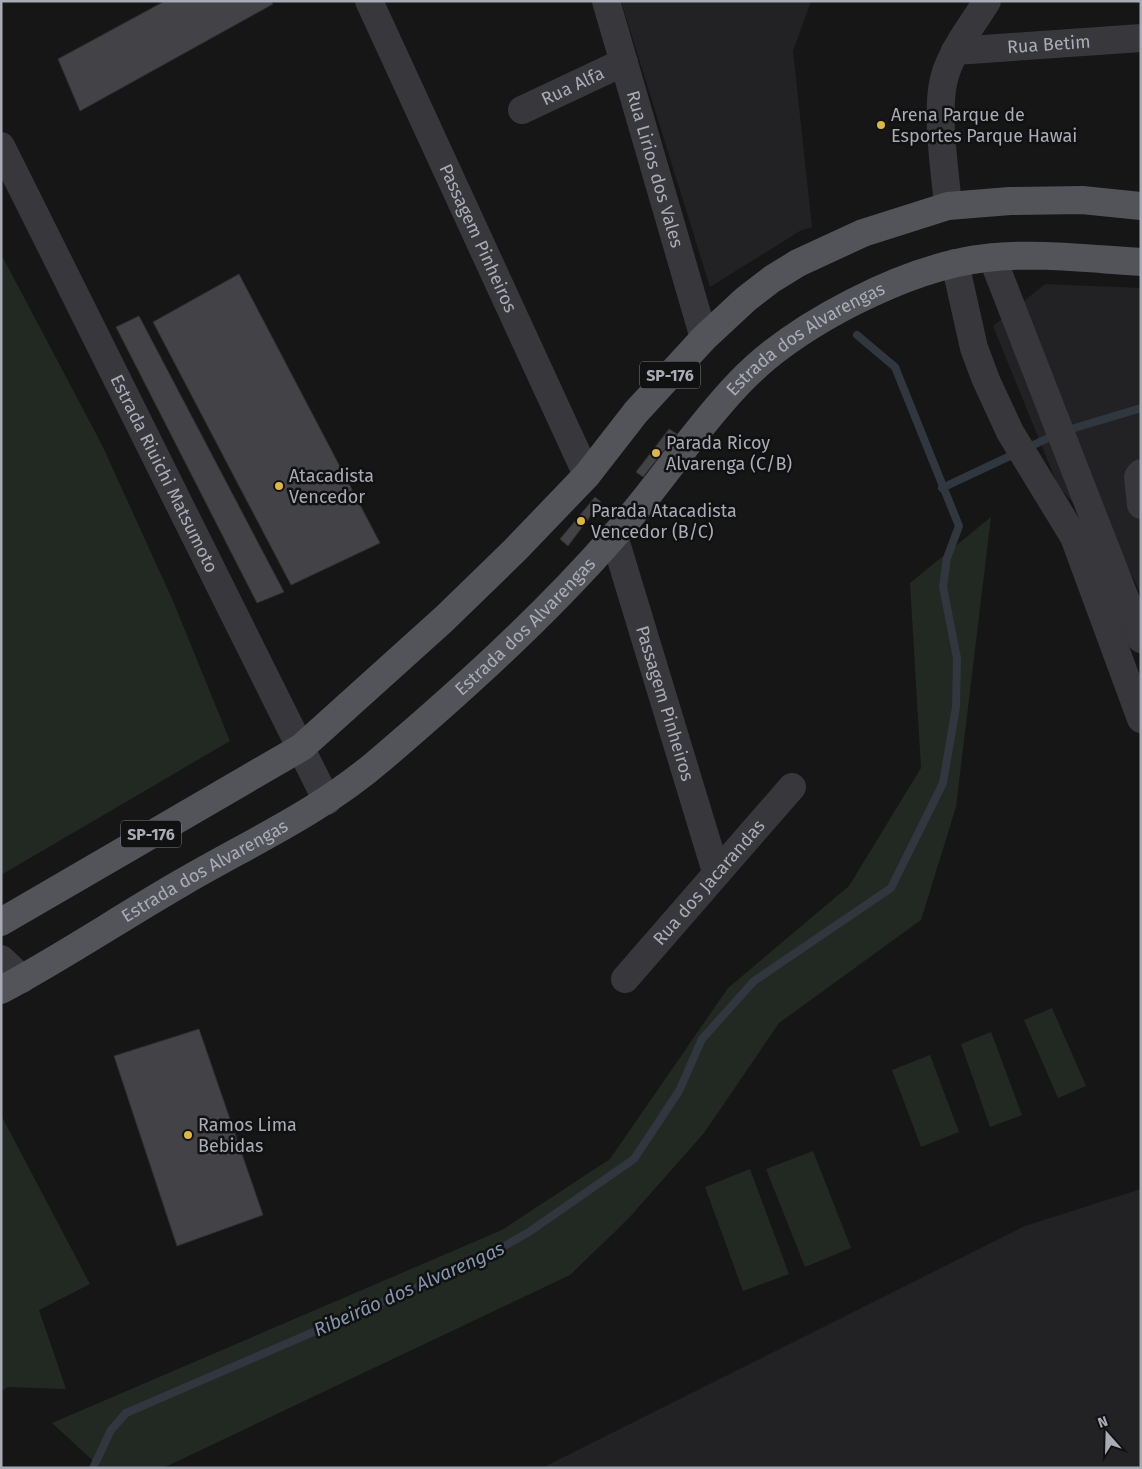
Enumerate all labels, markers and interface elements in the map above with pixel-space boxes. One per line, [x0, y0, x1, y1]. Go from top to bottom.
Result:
street label: Rua Betim [1006, 31, 1091, 58]
street label: Rua Alfa [538, 62, 608, 110]
street label: Rua Lirios dos Vales [622, 88, 688, 250]
place label: Arena Parque de Esportes Parque Hawai [891, 104, 1077, 147]
marker: Arena Parque de Esportes Parque Hawai [875, 119, 887, 131]
street label: Passagem Pinheiros [434, 160, 522, 316]
street label: Estrada dos Alvarengas [722, 278, 888, 400]
road number: SP-176 [640, 362, 700, 388]
street label: Estrada Riuichi Matsumoto [106, 371, 223, 576]
place label: Parada Ricoy Alvarenga (C/B) [666, 432, 792, 475]
marker: Parada Ricoy Alvarenga (C/B) [650, 447, 662, 459]
place label: Atacadista Vencedor [289, 465, 374, 508]
marker: Atacadista Vencedor [273, 480, 285, 492]
place label: Parada Atacadista Vencedor (B/C) [591, 500, 737, 543]
marker: Parada Atacadista Vencedor (B/C) [575, 515, 587, 527]
street label: Estrada dos Alvarengas [450, 553, 600, 700]
street label: Passagem Pinheiros [631, 623, 699, 784]
street label: Estrada dos Alvarengas [117, 815, 292, 927]
street label: Rua dos Jacarandas [648, 815, 770, 950]
road number: SP-176 [121, 821, 181, 848]
place label: Ramos Lima Bebidas [198, 1114, 297, 1157]
marker: Ramos Lima Bebidas [182, 1129, 194, 1141]
water label: Ribeirão dos Alvarengas [310, 1236, 508, 1341]
north arrow [1082, 1409, 1132, 1459]
text: N [1095, 1413, 1110, 1432]

